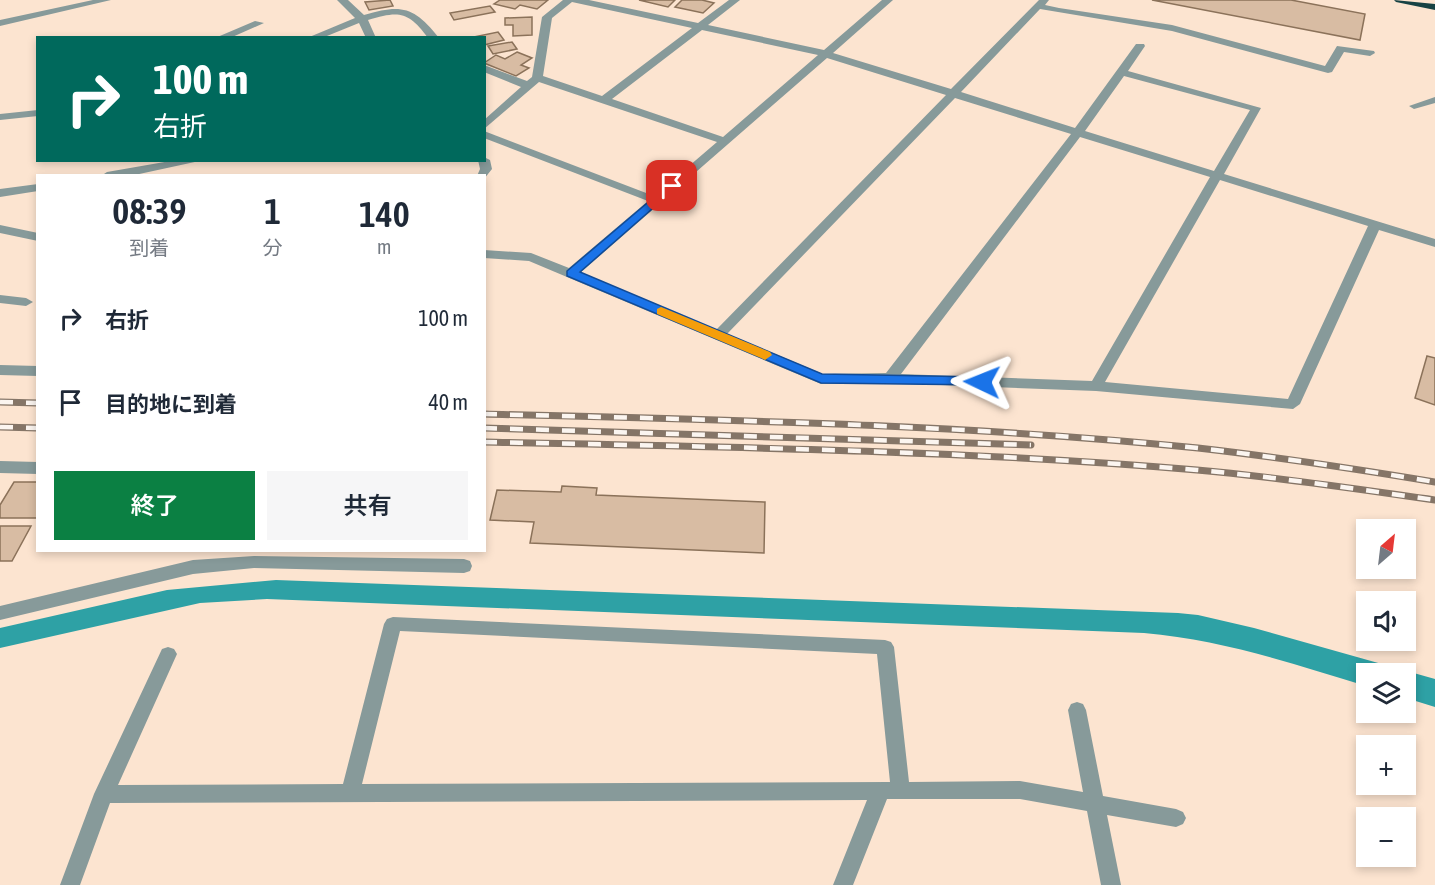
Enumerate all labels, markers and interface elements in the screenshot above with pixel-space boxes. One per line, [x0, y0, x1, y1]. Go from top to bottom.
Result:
text: 100 m [153, 55, 248, 103]
icon: right [54, 60, 132, 138]
text: 右折 [153, 111, 207, 142]
pin [646, 160, 697, 211]
icon: arrive [655, 169, 688, 202]
text: 08:39 [112, 190, 186, 232]
text: 1 [264, 190, 281, 232]
text: 140 [359, 193, 410, 235]
text: m [377, 235, 392, 258]
text: 到着 [129, 236, 169, 259]
text: 分 [263, 236, 283, 259]
icon: right [54, 302, 87, 335]
text: 100 m [418, 305, 468, 331]
text: 右折 [105, 307, 149, 333]
position arrow [950, 350, 1014, 414]
icon: arrive [54, 386, 87, 419]
text: 40 m [428, 389, 468, 415]
text: 目的地に到着 [105, 391, 237, 417]
button: 終了 [54, 471, 255, 540]
button: 共有 [267, 471, 468, 540]
north arrow [1356, 519, 1416, 579]
map controls [1356, 519, 1416, 867]
button: sound [1356, 591, 1416, 651]
button: layers [1356, 663, 1416, 723]
button: + [1356, 735, 1416, 795]
button: − [1356, 807, 1416, 867]

